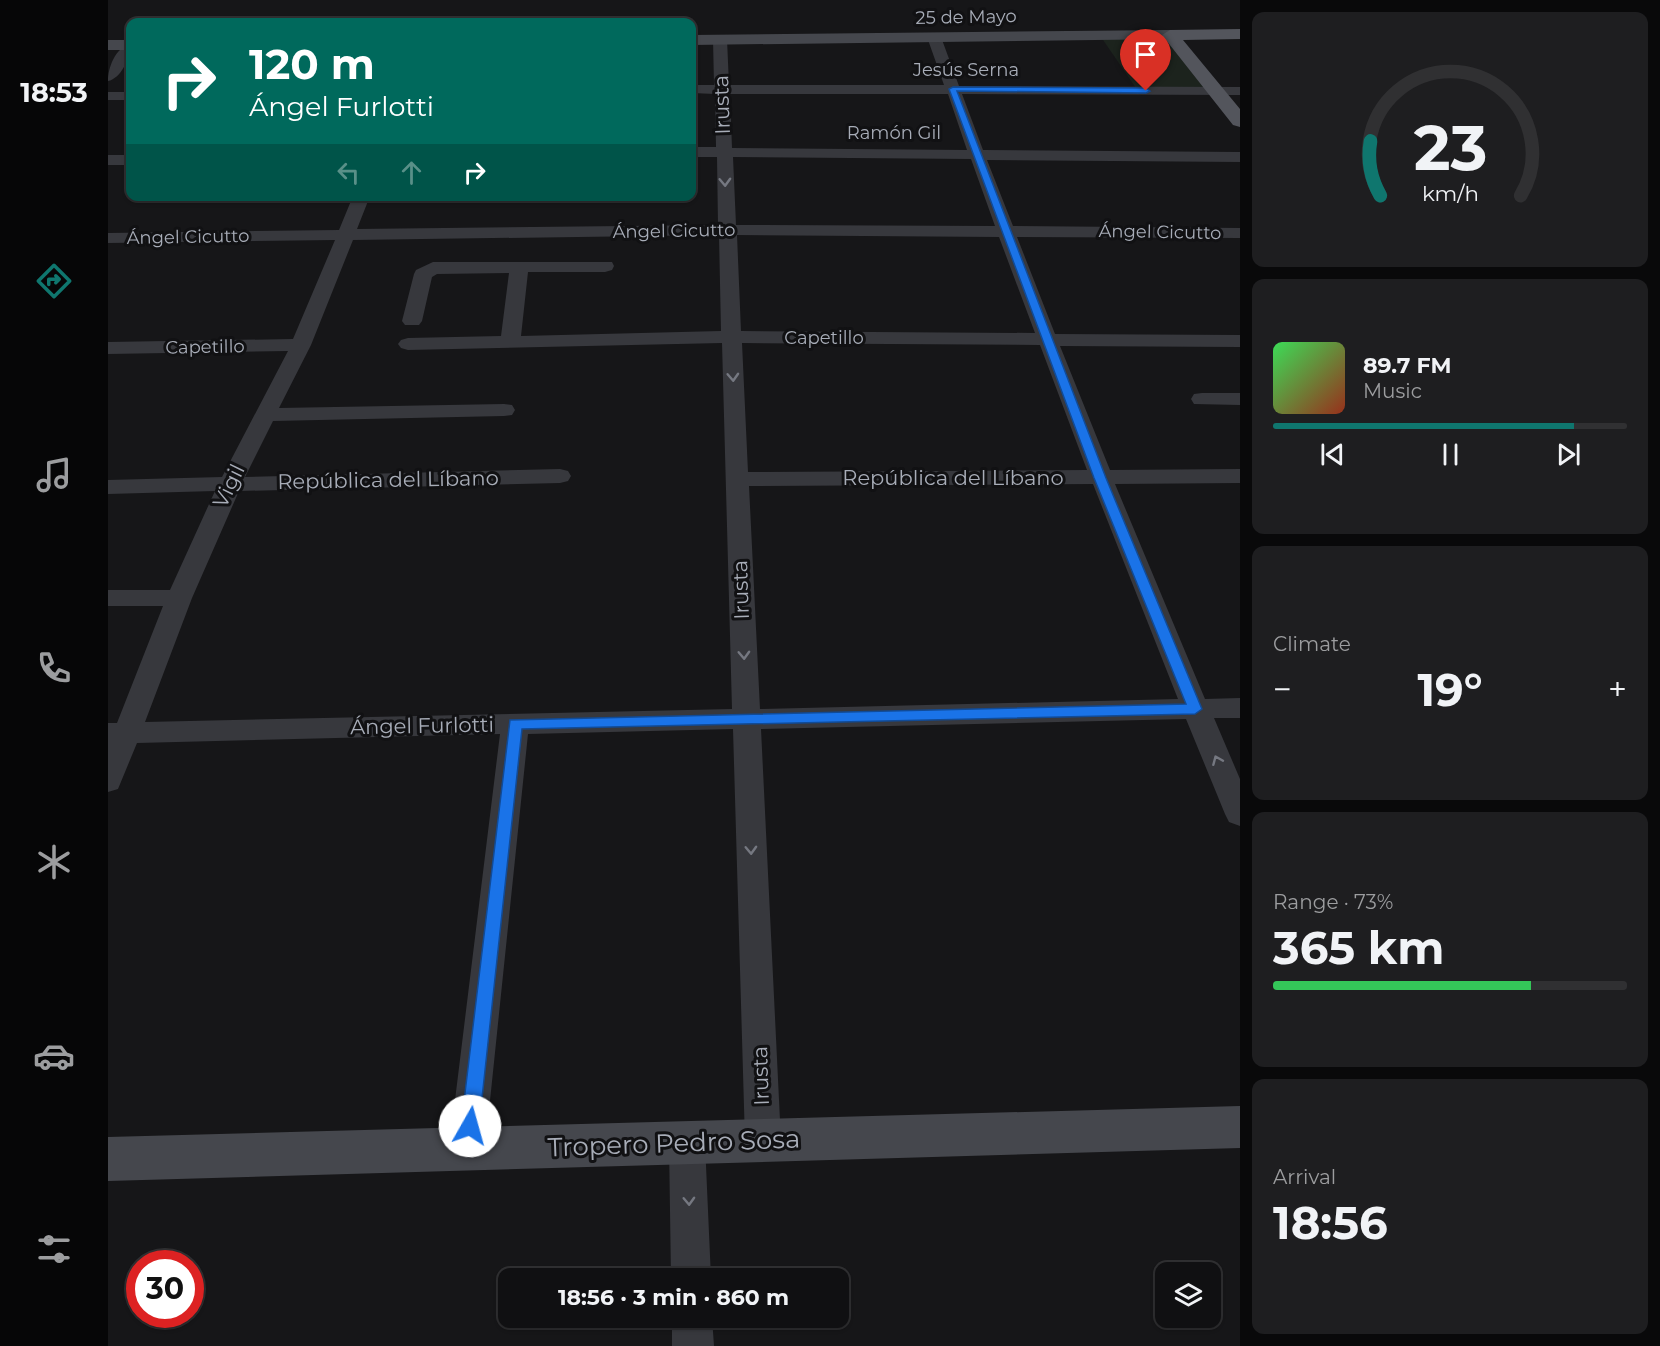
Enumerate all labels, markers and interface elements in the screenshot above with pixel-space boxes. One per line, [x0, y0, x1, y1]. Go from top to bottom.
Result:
street label: 25 de Mayo [915, 5, 1017, 29]
pin [1120, 29, 1171, 91]
text: 120 m [249, 38, 375, 90]
icon: arrive [1129, 38, 1162, 71]
icon: right [150, 42, 228, 120]
street label: Jesús Serna [912, 59, 1019, 81]
street label: Irusta [708, 75, 735, 135]
text: 18:53 [20, 76, 88, 109]
text: Ángel Furlotti [249, 90, 434, 123]
text: 23 [1413, 111, 1487, 187]
street label: Ramón Gil [847, 122, 941, 144]
icon: left [332, 156, 365, 189]
icon: ahead [395, 156, 428, 189]
icon: right [458, 156, 491, 189]
one-way arrow [719, 177, 731, 186]
text: km/h [1421, 181, 1479, 207]
street label: Ángel Cicutto [612, 219, 736, 243]
street label: Ángel Cicutto [1098, 220, 1222, 244]
street label: Ángel Cicutto [126, 225, 250, 249]
icon: directions [33, 260, 75, 302]
street label: Capetillo [784, 327, 864, 349]
street label: Capetillo [165, 335, 245, 359]
text: 89.7 FM [1363, 352, 1452, 379]
one-way arrow [726, 372, 739, 381]
text: Music [1363, 379, 1422, 403]
icon: previous [1316, 438, 1349, 471]
icon: pause [1434, 438, 1467, 471]
icon: next [1552, 438, 1585, 471]
icon: music [33, 454, 75, 496]
street label: Vigil [207, 460, 250, 512]
street label: República del Líbano [277, 465, 499, 494]
street label: República del Líbano [842, 465, 1064, 490]
street label: Irusta [727, 560, 754, 620]
text: Climate [1273, 632, 1351, 656]
icon: phone [33, 647, 75, 689]
one-way arrow [737, 651, 750, 660]
text: 19° [1417, 662, 1483, 717]
text: − [1273, 669, 1292, 709]
text: + [1608, 669, 1627, 709]
street label: Ángel Furlotti [350, 712, 494, 739]
one-way arrow [1212, 756, 1224, 767]
icon: climate [33, 841, 75, 883]
one-way arrow [745, 846, 758, 855]
text: Range · 73% [1273, 890, 1393, 914]
text: 365 km [1273, 920, 1444, 975]
icon: car [33, 1035, 75, 1077]
street label: Irusta [747, 1046, 774, 1106]
position arrow [438, 1094, 502, 1158]
street label: Tropero Pedro Sosa [547, 1123, 801, 1163]
text: Arrival [1273, 1165, 1336, 1189]
text: 18:56 [1273, 1195, 1388, 1250]
one-way arrow [683, 1197, 695, 1206]
icon: filters [33, 1228, 75, 1270]
speed limit sign: 30 [126, 1250, 204, 1328]
map controls [1155, 1262, 1221, 1328]
button: layers [1155, 1262, 1221, 1328]
text: 18:56 · 3 min · 860 m [558, 1284, 789, 1311]

